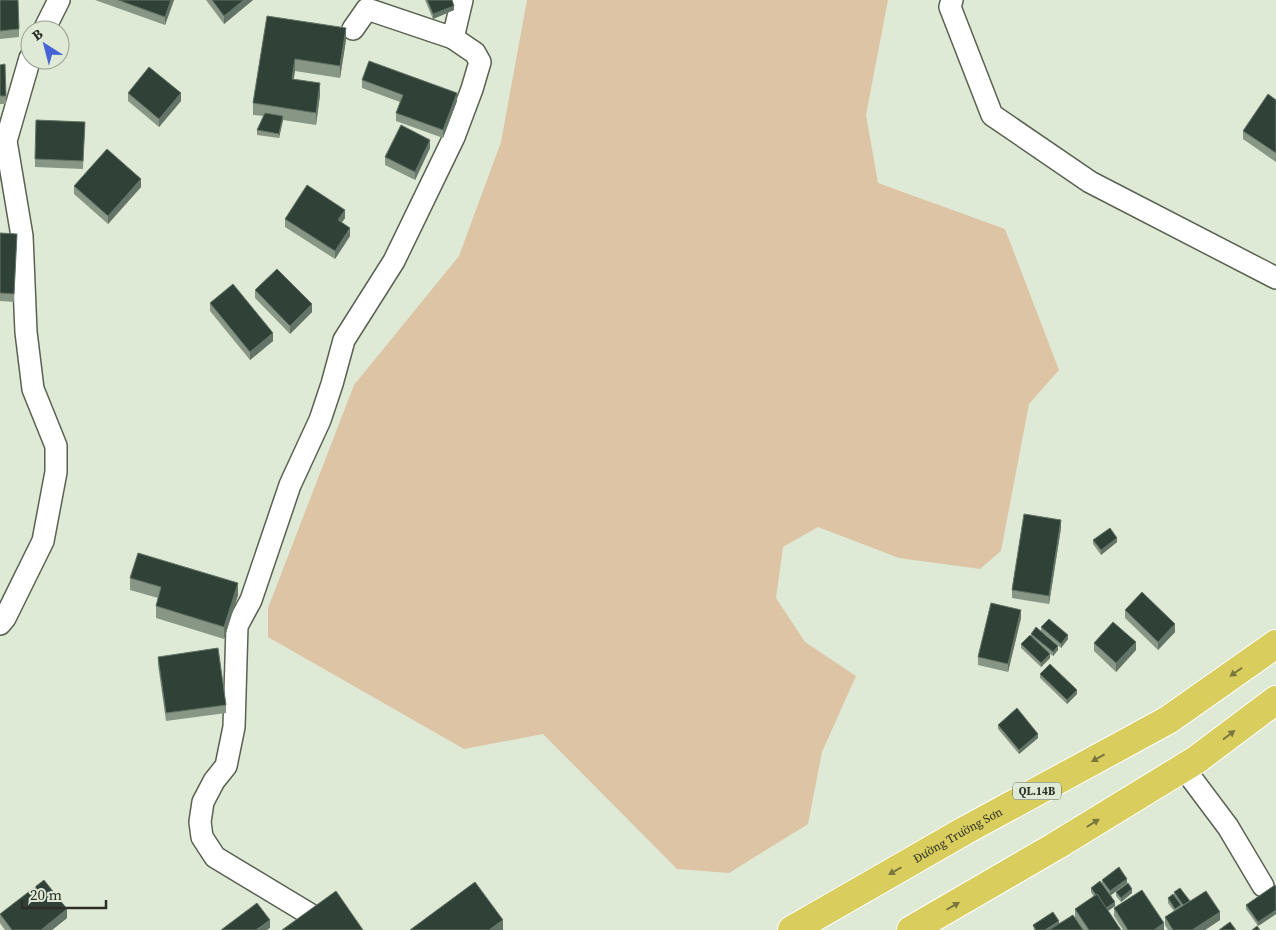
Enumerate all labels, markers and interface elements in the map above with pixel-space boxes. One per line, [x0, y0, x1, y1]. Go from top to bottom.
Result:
north arrow [20, 20, 70, 70]
text: B [28, 24, 47, 45]
one-way arrow [1229, 667, 1243, 677]
one-way arrow [1222, 730, 1236, 740]
one-way arrow [1092, 753, 1105, 762]
road number: QL.14B [1013, 782, 1061, 799]
street label: Đường Trường Sơn [910, 804, 1005, 867]
one-way arrow [1086, 818, 1099, 828]
one-way arrow [889, 866, 902, 875]
scale bar [22, 878, 106, 910]
text: 20 m [30, 884, 62, 905]
one-way arrow [946, 902, 960, 910]

